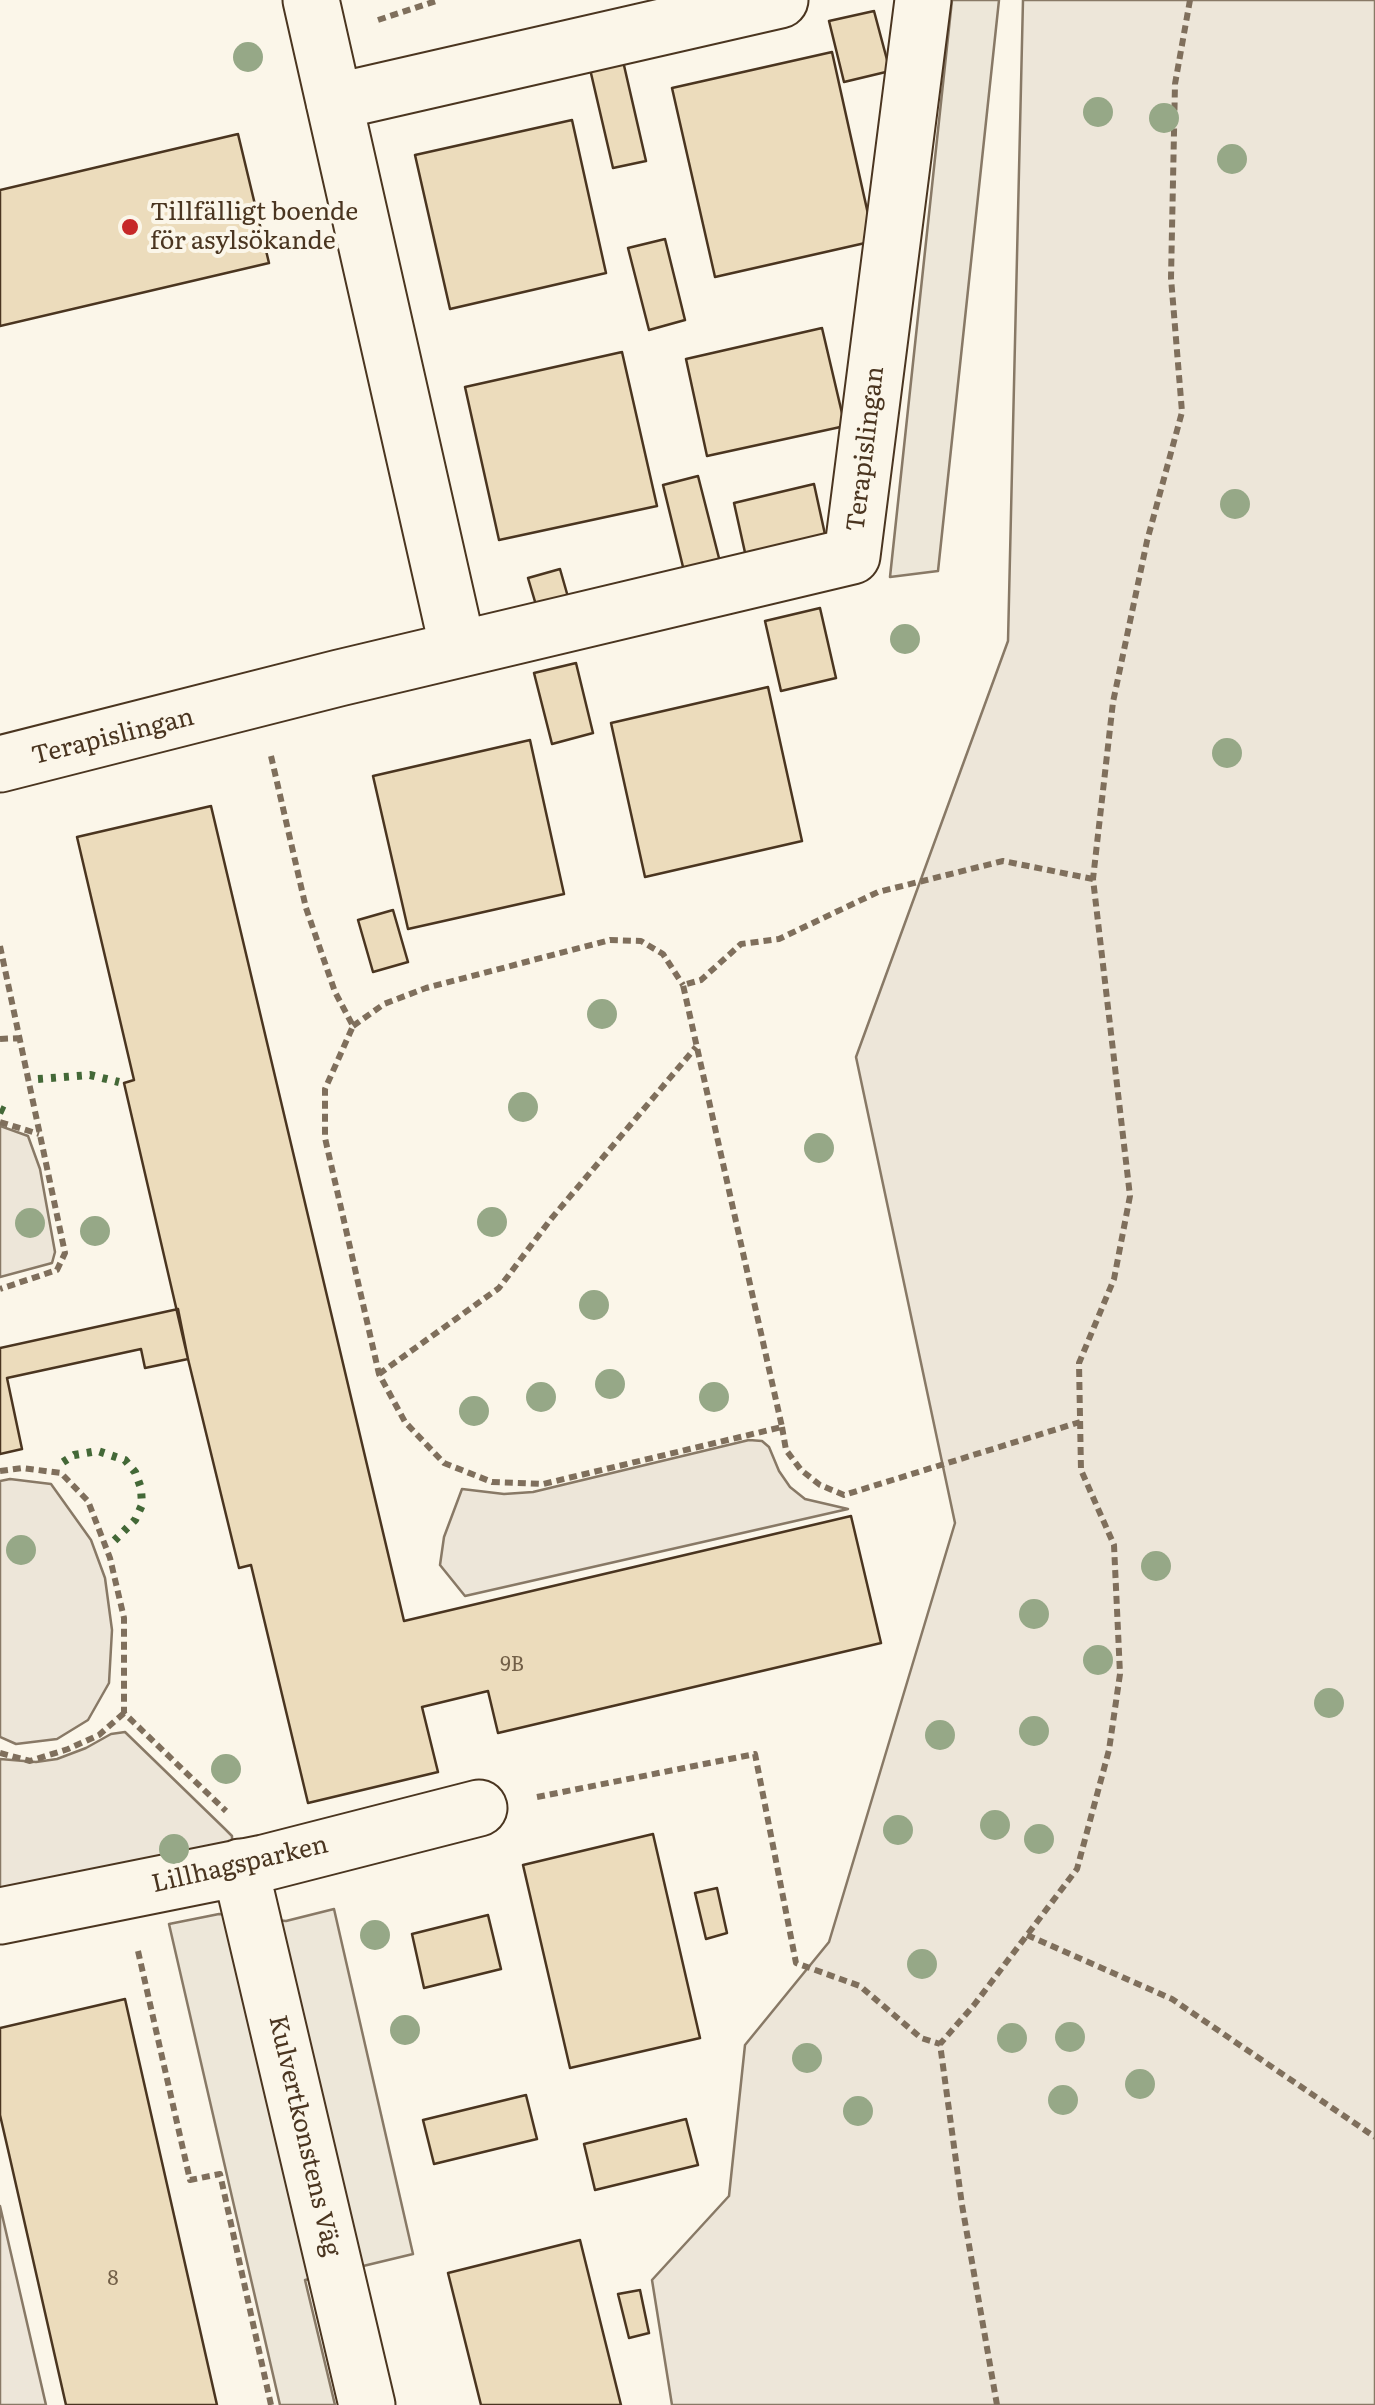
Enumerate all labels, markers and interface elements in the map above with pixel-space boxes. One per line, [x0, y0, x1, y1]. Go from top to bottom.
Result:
place label: Tillfälligt boende för asylsökande [150, 198, 358, 257]
marker: Tillfälligt boende för asylsökande [119, 216, 141, 238]
street label: Terapislingan [841, 365, 891, 533]
street label: Terapislingan [29, 702, 197, 772]
house number: 9B [500, 1653, 524, 1677]
street label: Lillhagsparken [149, 1830, 331, 1900]
street label: Kulvertkonstens Väg [262, 2012, 346, 2260]
house number: 8 [107, 2267, 119, 2291]

